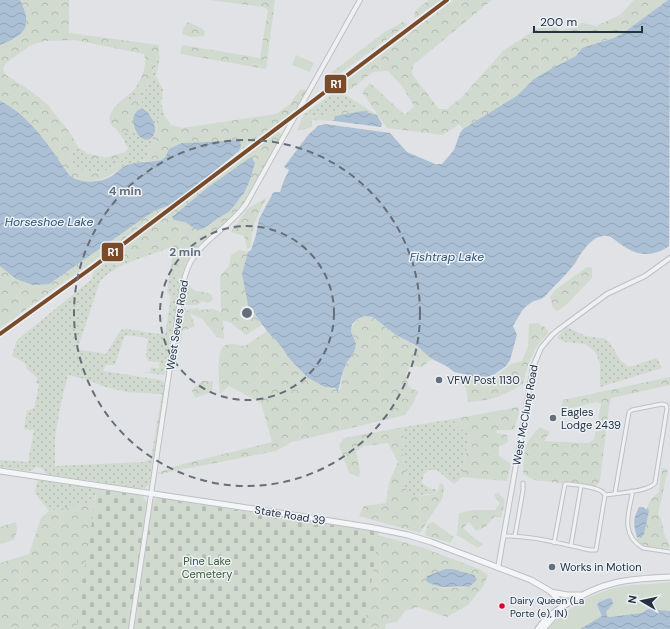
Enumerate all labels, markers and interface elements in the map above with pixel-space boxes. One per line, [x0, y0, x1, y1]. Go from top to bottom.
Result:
scale bar [534, 8, 642, 34]
text: 200 m [540, 14, 577, 30]
line badge: R1 [324, 74, 347, 94]
text: R1 [331, 77, 341, 91]
text: 4 min [109, 183, 141, 199]
water label: Horseshoe Lake [5, 214, 93, 230]
line badge: R1 [101, 242, 124, 262]
text: 2 min [169, 244, 201, 260]
text: R1 [108, 245, 118, 259]
water label: Fishtrap Lake [410, 249, 484, 265]
street label: West Severs Road [163, 279, 191, 371]
centre of rings [240, 306, 254, 320]
street label: West McClung Road [509, 363, 541, 466]
place label: VFW Post 1130 [447, 373, 520, 387]
marker: VFW Post 1130 [434, 375, 444, 385]
place label: Eagles Lodge 2439 [561, 405, 621, 432]
marker: Eagles Lodge 2439 [548, 413, 558, 423]
street label: State Road 39 [254, 502, 326, 528]
park label: Pine Lake Cemetery [182, 554, 232, 581]
place label: Works in Motion [560, 560, 642, 574]
marker: Works in Motion [547, 562, 557, 572]
north arrow [622, 581, 662, 621]
place label: Dairy Queen (La Porte (e), IN) [510, 594, 584, 620]
text: N [625, 594, 640, 604]
marker: Dairy Queen (La Porte (e), IN) [497, 601, 507, 611]

